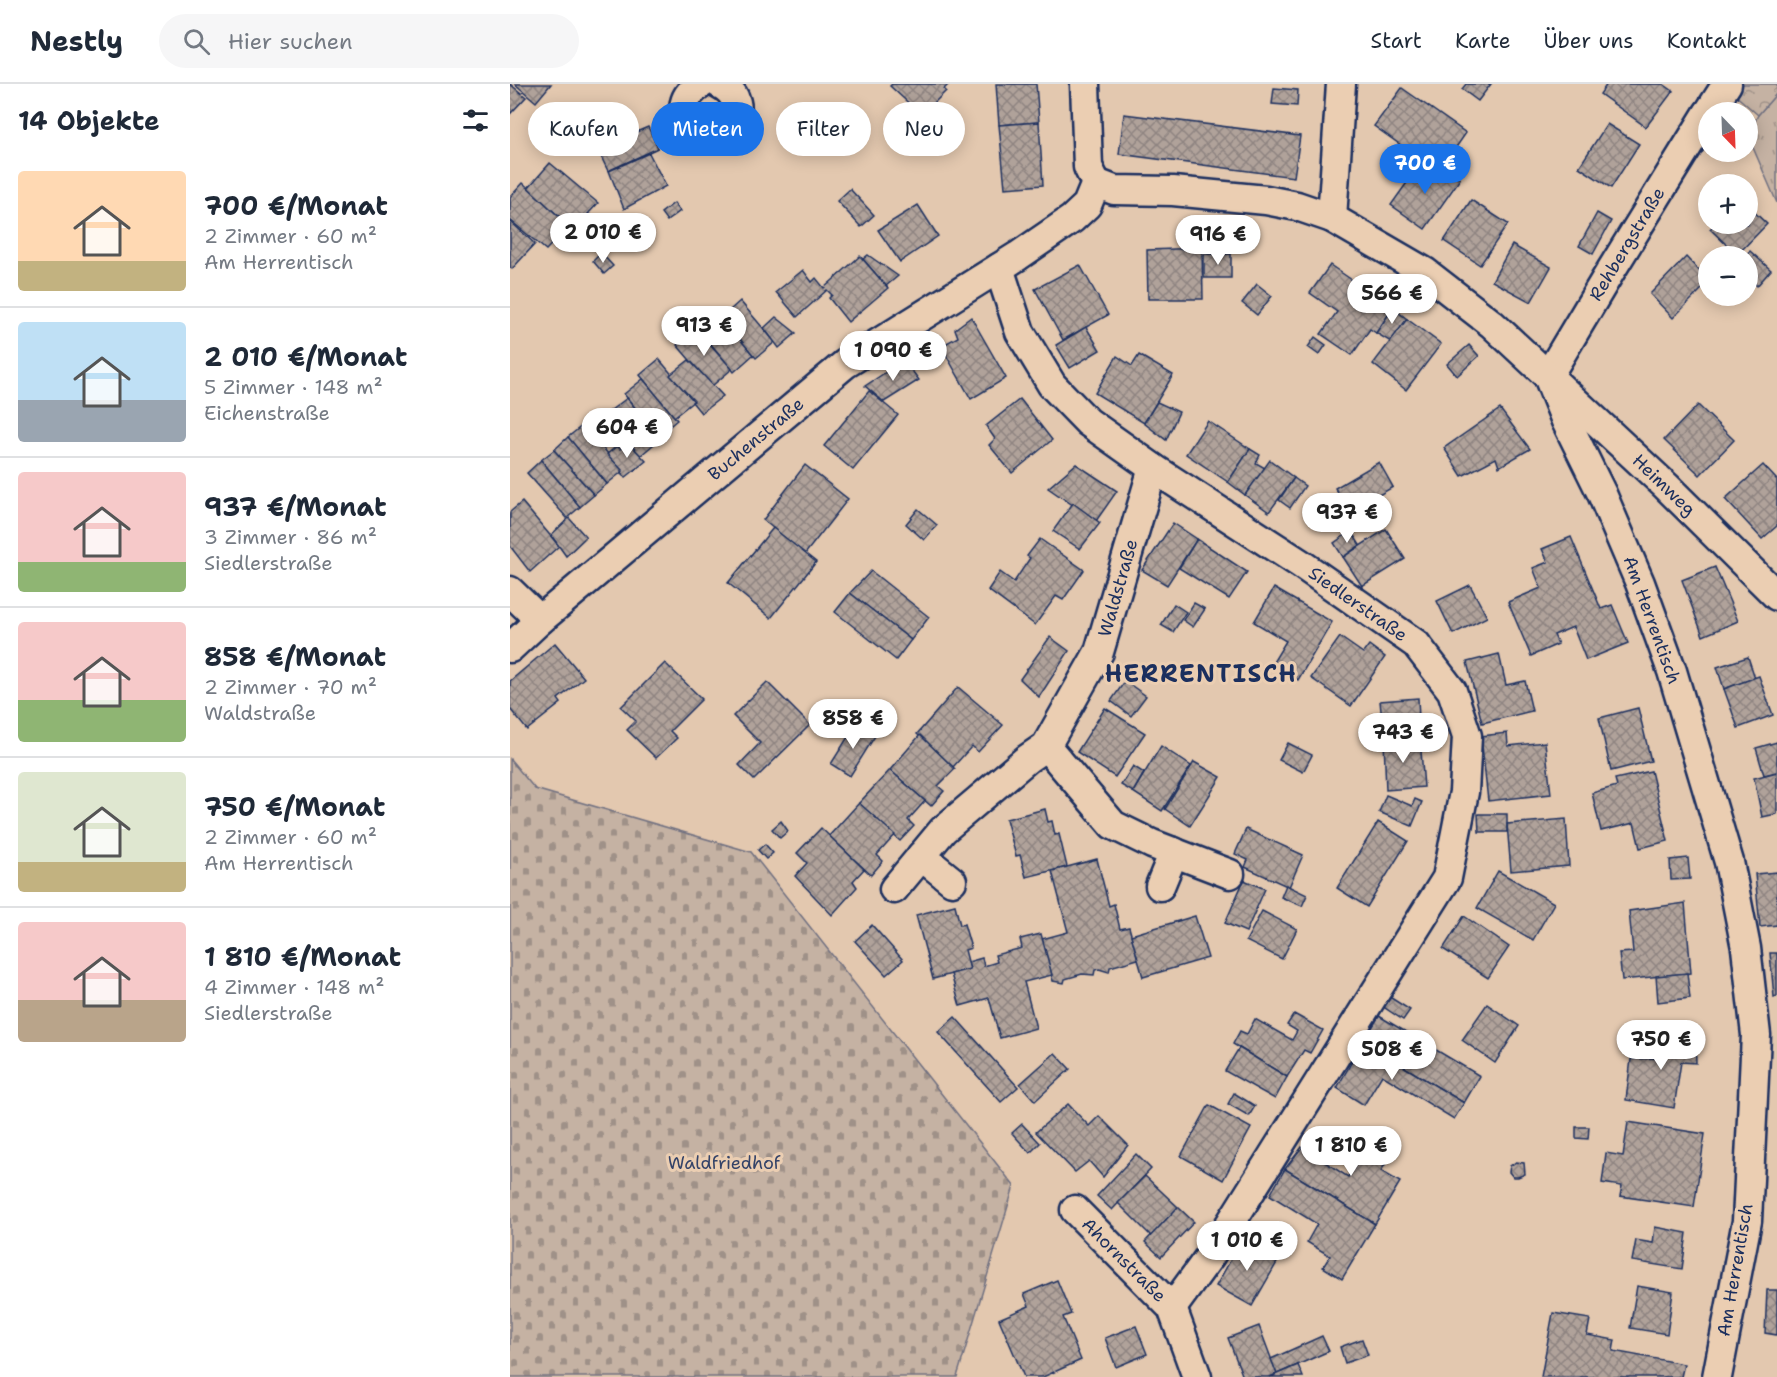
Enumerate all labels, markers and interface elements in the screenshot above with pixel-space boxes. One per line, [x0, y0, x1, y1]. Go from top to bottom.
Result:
search box [159, 14, 579, 68]
text: Nestly [30, 22, 123, 60]
icon: search [180, 25, 213, 58]
text: Hier suchen [228, 27, 353, 56]
text: Start [1371, 27, 1422, 55]
text: Karte [1455, 27, 1511, 55]
text: Über uns [1544, 27, 1634, 55]
text: Kontakt [1667, 27, 1747, 55]
chip: Kaufen [528, 102, 639, 156]
chip: Mieten [651, 102, 764, 156]
chip: Filter [776, 102, 871, 156]
chip: Neu [883, 102, 965, 156]
north arrow [1698, 102, 1758, 162]
map controls [1698, 102, 1758, 306]
text: 14 Objekte [18, 103, 160, 138]
icon: filters [459, 104, 492, 137]
pin: 700 € [1383, 144, 1467, 195]
text: 700 € [1394, 150, 1456, 176]
button: + [1698, 174, 1758, 234]
street label: Rehbergstraße [1584, 183, 1670, 305]
text: 700 €/Monat [204, 188, 388, 223]
icon: home [66, 195, 138, 267]
pin: 2 010 € [548, 213, 658, 264]
pin: 916 € [1176, 215, 1260, 266]
text: 2 010 € [564, 219, 642, 245]
text: 916 € [1189, 221, 1247, 247]
text: 2 Zimmer · 60 m² [204, 223, 377, 249]
button: − [1698, 246, 1758, 306]
text: Am Herrentisch [204, 249, 354, 275]
pin: 566 € [1350, 274, 1434, 325]
text: 566 € [1361, 280, 1423, 306]
pin: 913 € [662, 306, 746, 357]
text: 913 € [675, 312, 733, 338]
pin: 1 090 € [838, 331, 948, 382]
text: 1 090 € [854, 337, 932, 363]
text: 2 010 €/Monat [204, 339, 407, 374]
icon: home [66, 346, 138, 418]
text: 5 Zimmer · 148 m² [204, 374, 383, 400]
street label: Buchenstraße [703, 392, 809, 486]
text: Eichenstraße [204, 400, 330, 426]
pin: 604 € [585, 408, 669, 459]
text: 604 € [596, 414, 658, 440]
street label: Heimweg [1627, 449, 1701, 521]
text: 937 €/Monat [204, 489, 387, 524]
pin: 937 € [1305, 493, 1389, 544]
icon: home [66, 496, 138, 568]
text: 937 € [1316, 499, 1378, 525]
text: 3 Zimmer · 86 m² [204, 524, 377, 550]
street label: Waldstraße [1093, 536, 1143, 640]
text: Siedlerstraße [204, 550, 333, 576]
street label: Am Herrentisch [1618, 553, 1686, 687]
street label: Siedlerstraße [1304, 561, 1412, 647]
text: 858 €/Monat [204, 639, 386, 674]
icon: home [66, 646, 138, 718]
district label: HERRENTISCH [1105, 658, 1297, 690]
text: 2 Zimmer · 70 m² [204, 674, 377, 700]
pin: 858 € [811, 699, 895, 750]
text: Waldstraße [204, 700, 316, 726]
text: 858 € [822, 705, 884, 731]
pin: 743 € [1361, 713, 1445, 764]
text: 743 € [1372, 719, 1434, 745]
text: 750 €/Monat [204, 789, 385, 824]
icon: home [66, 796, 138, 868]
text: 2 Zimmer · 60 m² [204, 824, 377, 850]
text: Am Herrentisch [204, 850, 354, 876]
text: 1 810 €/Monat [204, 939, 401, 974]
icon: home [66, 946, 138, 1018]
text: 4 Zimmer · 148 m² [204, 974, 384, 1000]
text: Siedlerstraße [204, 1000, 333, 1026]
pin: 750 € [1619, 1020, 1703, 1071]
text: 750 € [1631, 1026, 1691, 1052]
pin: 508 € [1350, 1030, 1434, 1081]
text: 508 € [1361, 1036, 1423, 1062]
pin: 1 810 € [1296, 1126, 1406, 1177]
text: 1 810 € [1315, 1132, 1387, 1158]
park label: Waldfriedhof [668, 1151, 781, 1175]
street label: Am Herrentisch [1711, 1202, 1759, 1338]
street label: Ahornstraße [1077, 1213, 1171, 1307]
pin: 1 010 € [1192, 1221, 1302, 1272]
text: 1 010 € [1211, 1227, 1283, 1253]

